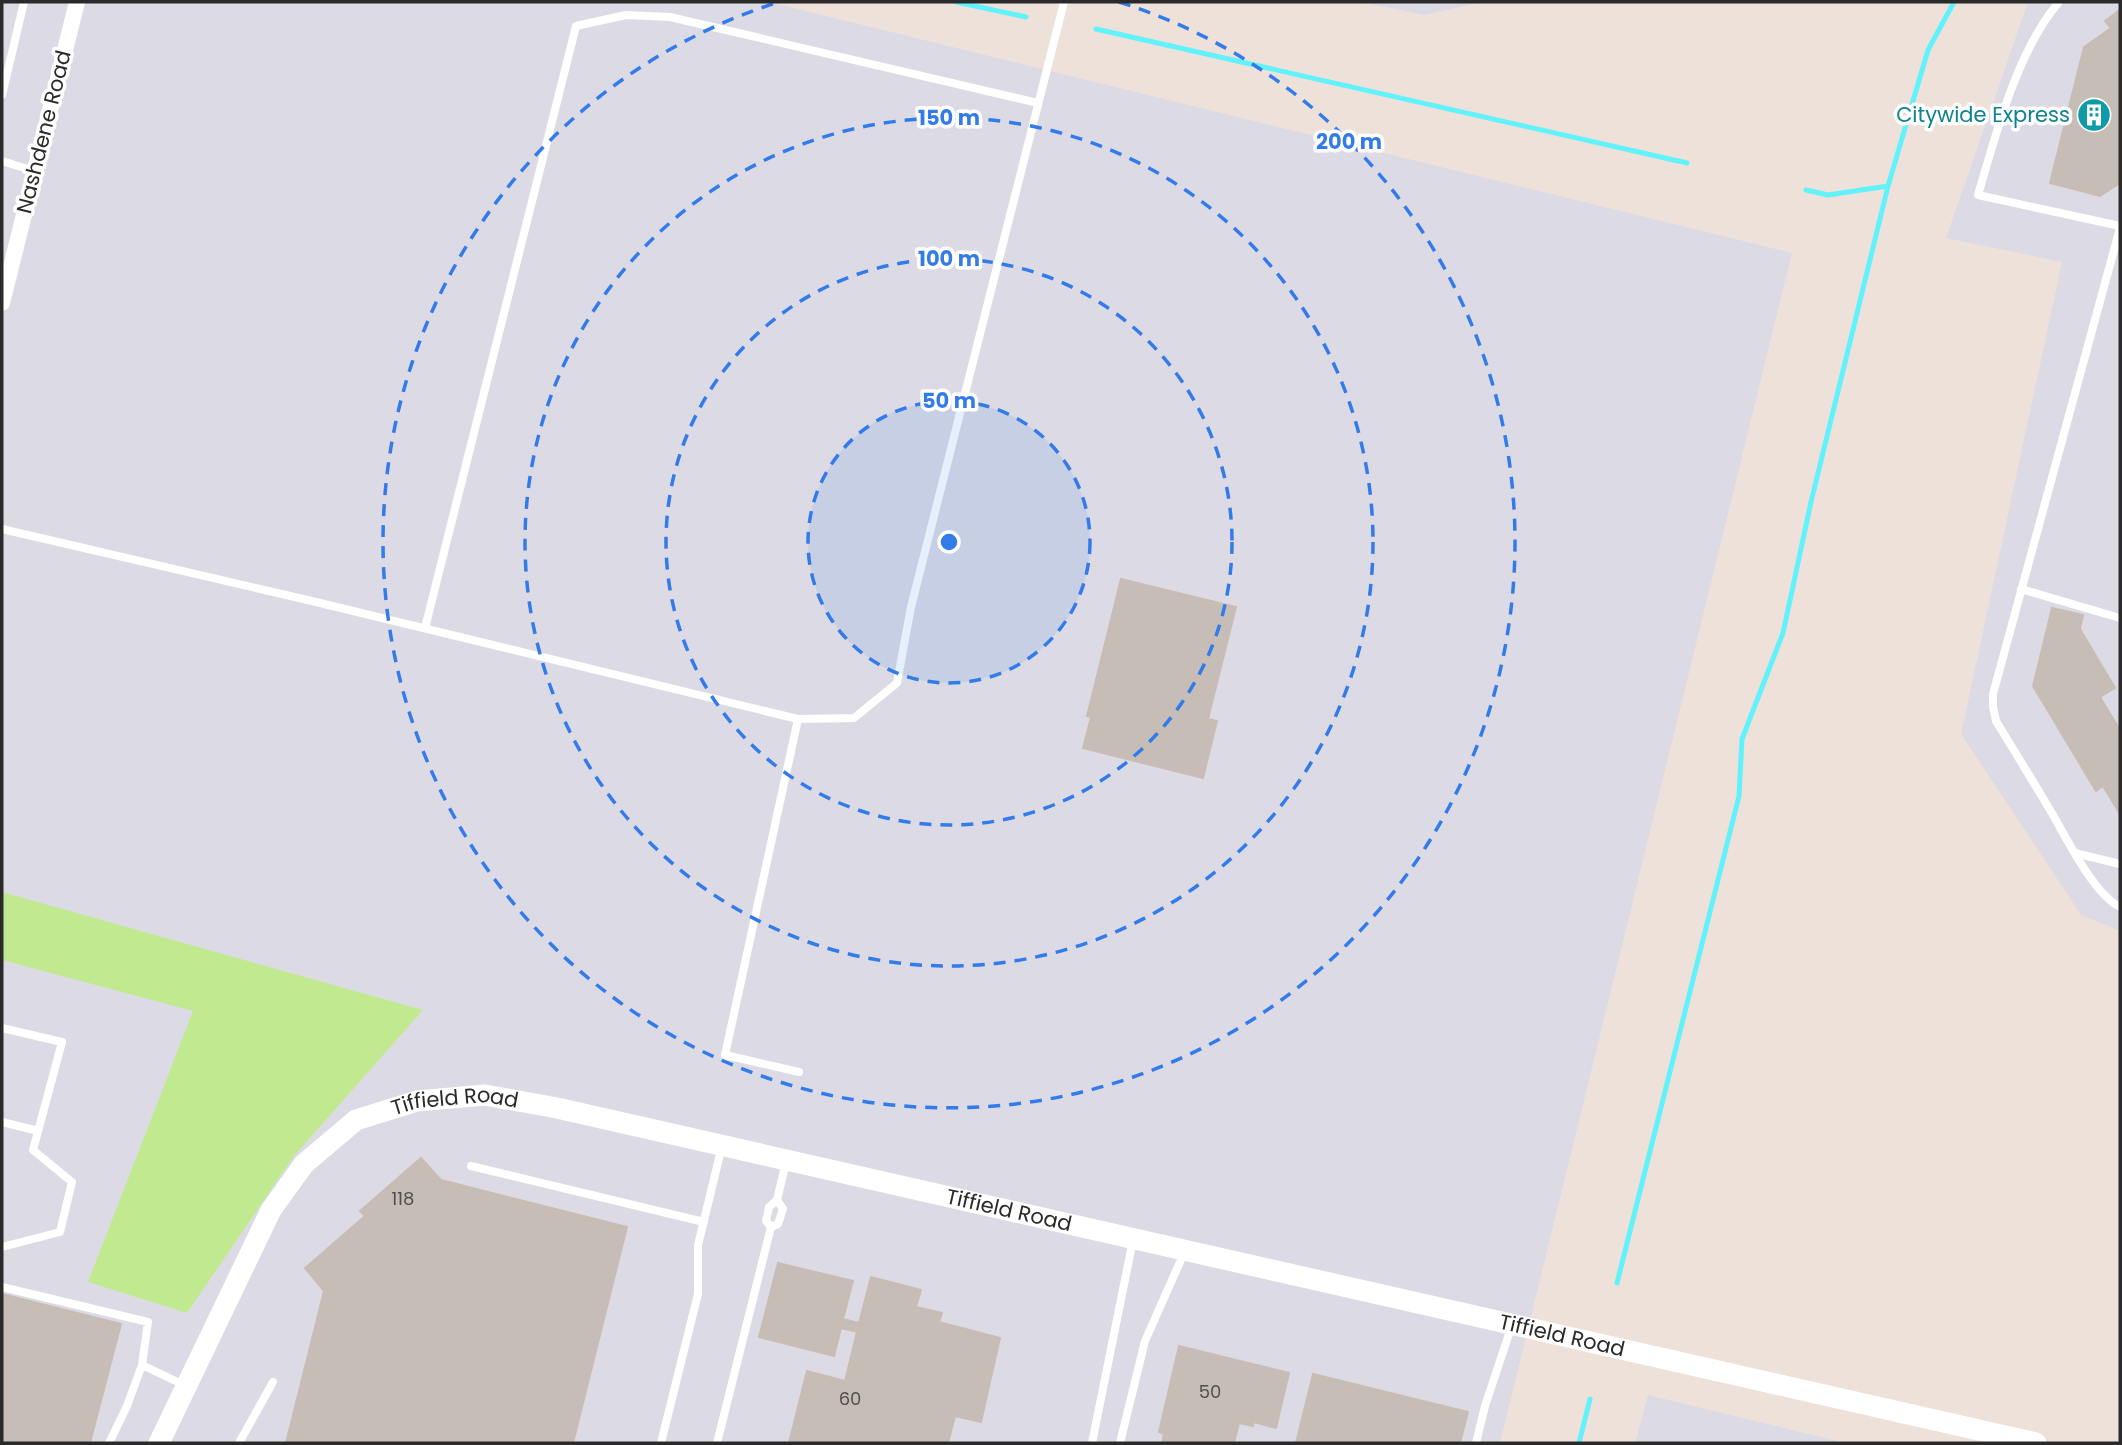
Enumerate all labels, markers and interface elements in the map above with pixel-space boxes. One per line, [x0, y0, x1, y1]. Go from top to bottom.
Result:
street label: Nashdene Road [9, 47, 78, 217]
building icon: Citywide Express [2075, 96, 2113, 134]
place label: Citywide Express [1896, 100, 2070, 129]
text: 150 m [918, 103, 980, 132]
text: 200 m [1316, 127, 1382, 156]
text: 100 m [918, 244, 980, 273]
text: 50 m [922, 386, 976, 415]
centre of rings [937, 530, 961, 554]
street label: Tiffield Road [387, 1080, 521, 1122]
street label: Tiffield Road [943, 1182, 1075, 1238]
house number: 118 [392, 1186, 414, 1211]
street label: Tiffield Road [1496, 1307, 1628, 1363]
house number: 50 [1199, 1379, 1221, 1404]
house number: 60 [839, 1386, 861, 1411]

